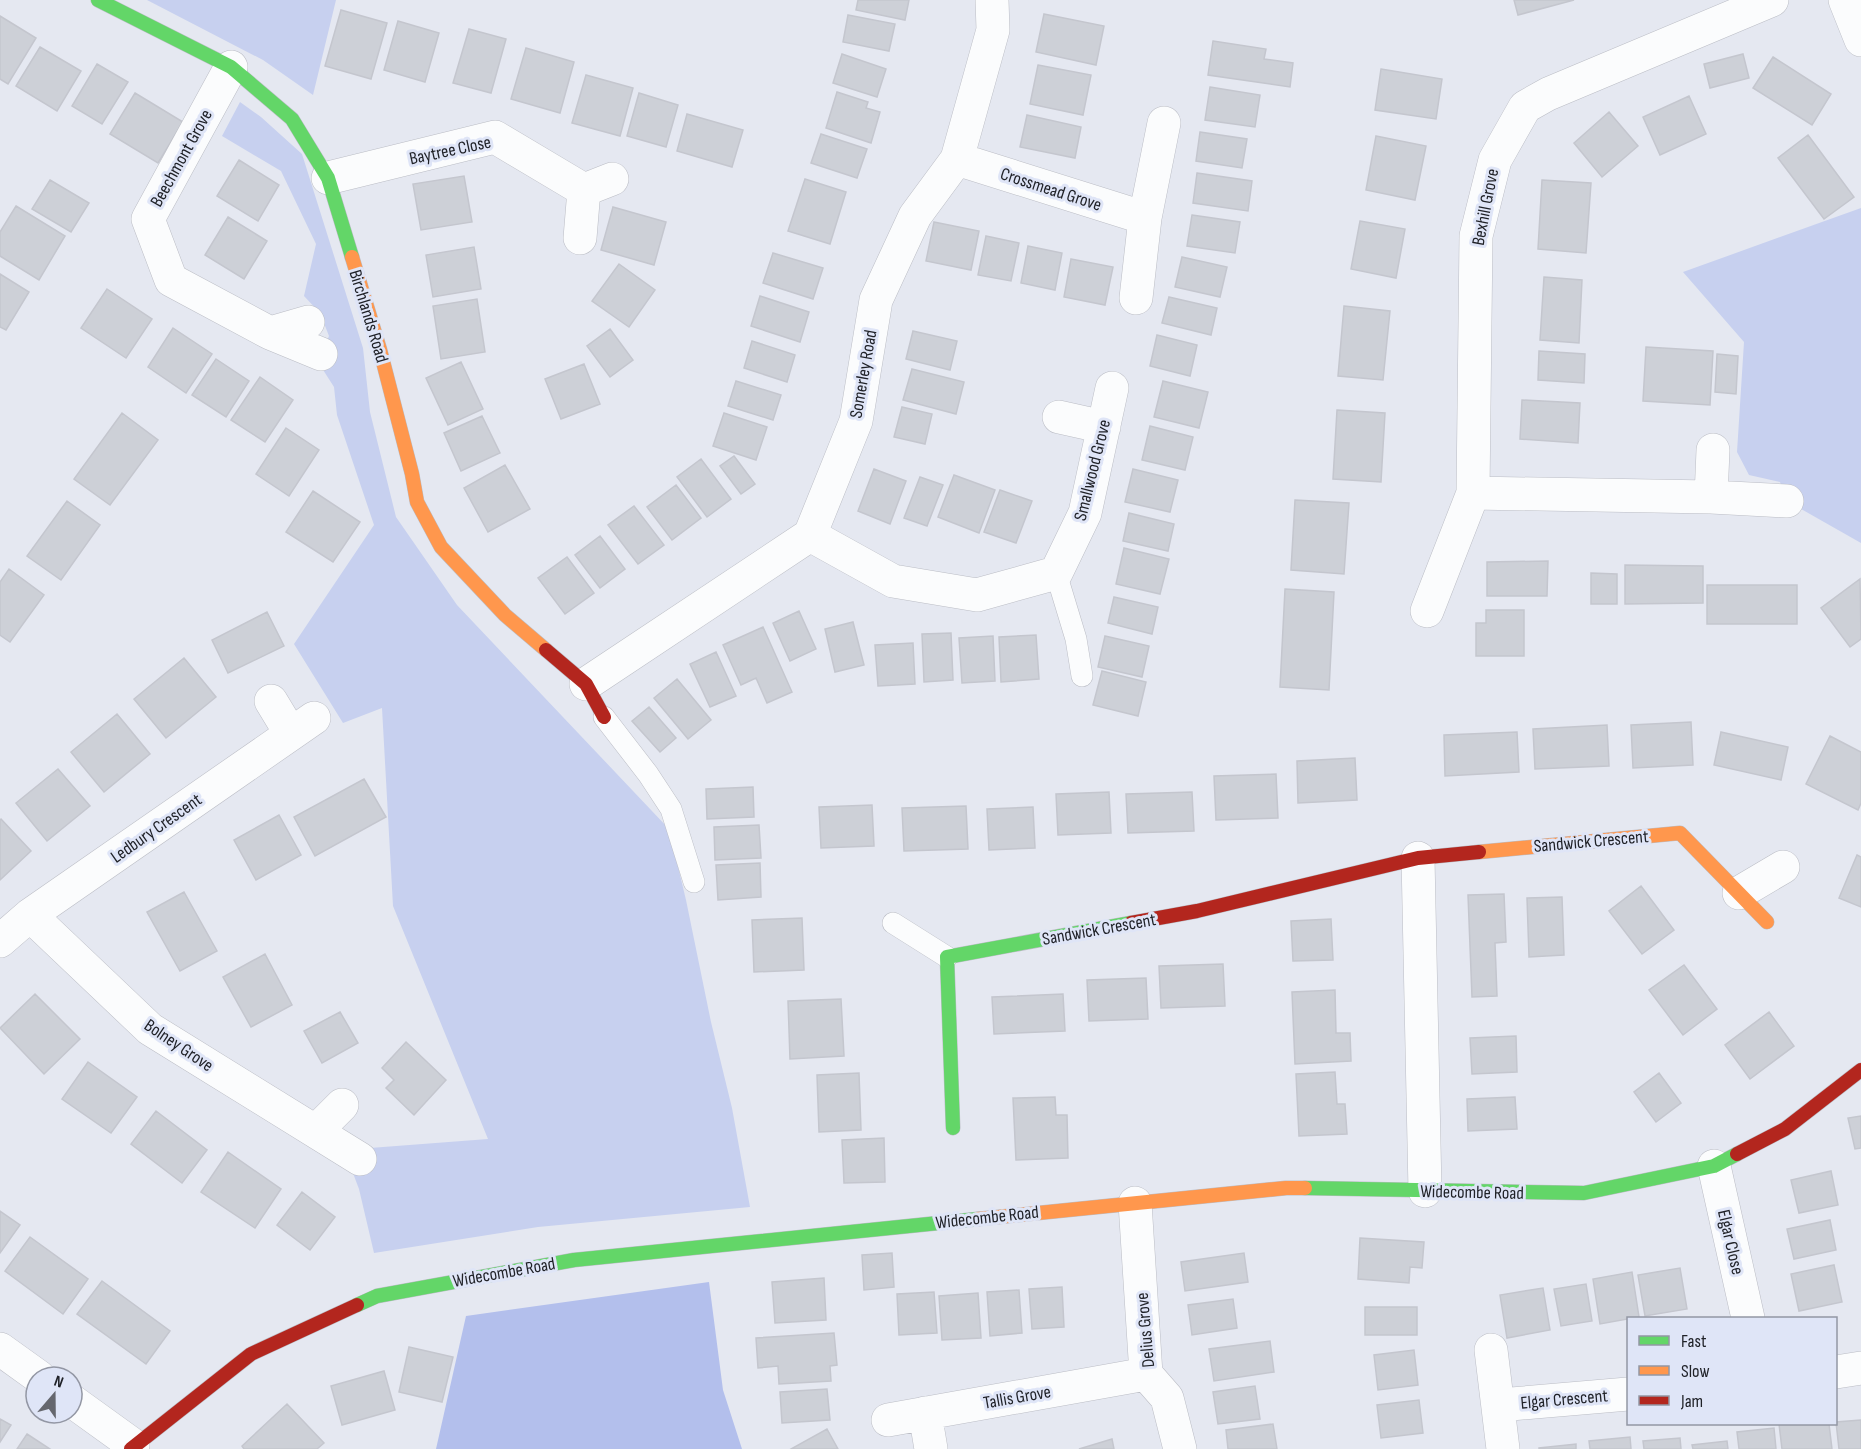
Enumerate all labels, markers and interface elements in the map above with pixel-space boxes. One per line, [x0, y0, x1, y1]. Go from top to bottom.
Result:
street label: Beechmont Grove [146, 106, 217, 211]
street label: Baytree Close [407, 132, 493, 169]
street label: Crossmead Grove [998, 163, 1104, 216]
street label: Bexhill Grove [1468, 167, 1503, 247]
street label: Birchlands Road [344, 267, 393, 365]
street label: Somerley Road [845, 328, 882, 420]
street label: Smallwood Grove [1070, 417, 1115, 523]
street label: Ledbury Crescent [107, 789, 206, 867]
street label: Sandwick Crescent [1533, 826, 1650, 857]
street label: Sandwick Crescent [1041, 909, 1158, 950]
street label: Bolney Grove [140, 1015, 217, 1076]
street label: Widecombe Road [1420, 1181, 1524, 1204]
street label: Widecombe Road [934, 1202, 1040, 1233]
street label: Elgar Close [1713, 1208, 1748, 1277]
street label: Widecombe Road [451, 1253, 557, 1292]
street label: Delius Grove [1132, 1292, 1159, 1368]
legend [1627, 1317, 1837, 1425]
text: Fast [1681, 1331, 1707, 1352]
text: Slow [1681, 1361, 1710, 1382]
north arrow [24, 1365, 84, 1425]
text: N [51, 1372, 66, 1393]
street label: Tallis Grove [982, 1381, 1052, 1414]
street label: Elgar Crescent [1519, 1385, 1609, 1414]
text: Jam [1680, 1391, 1703, 1412]

